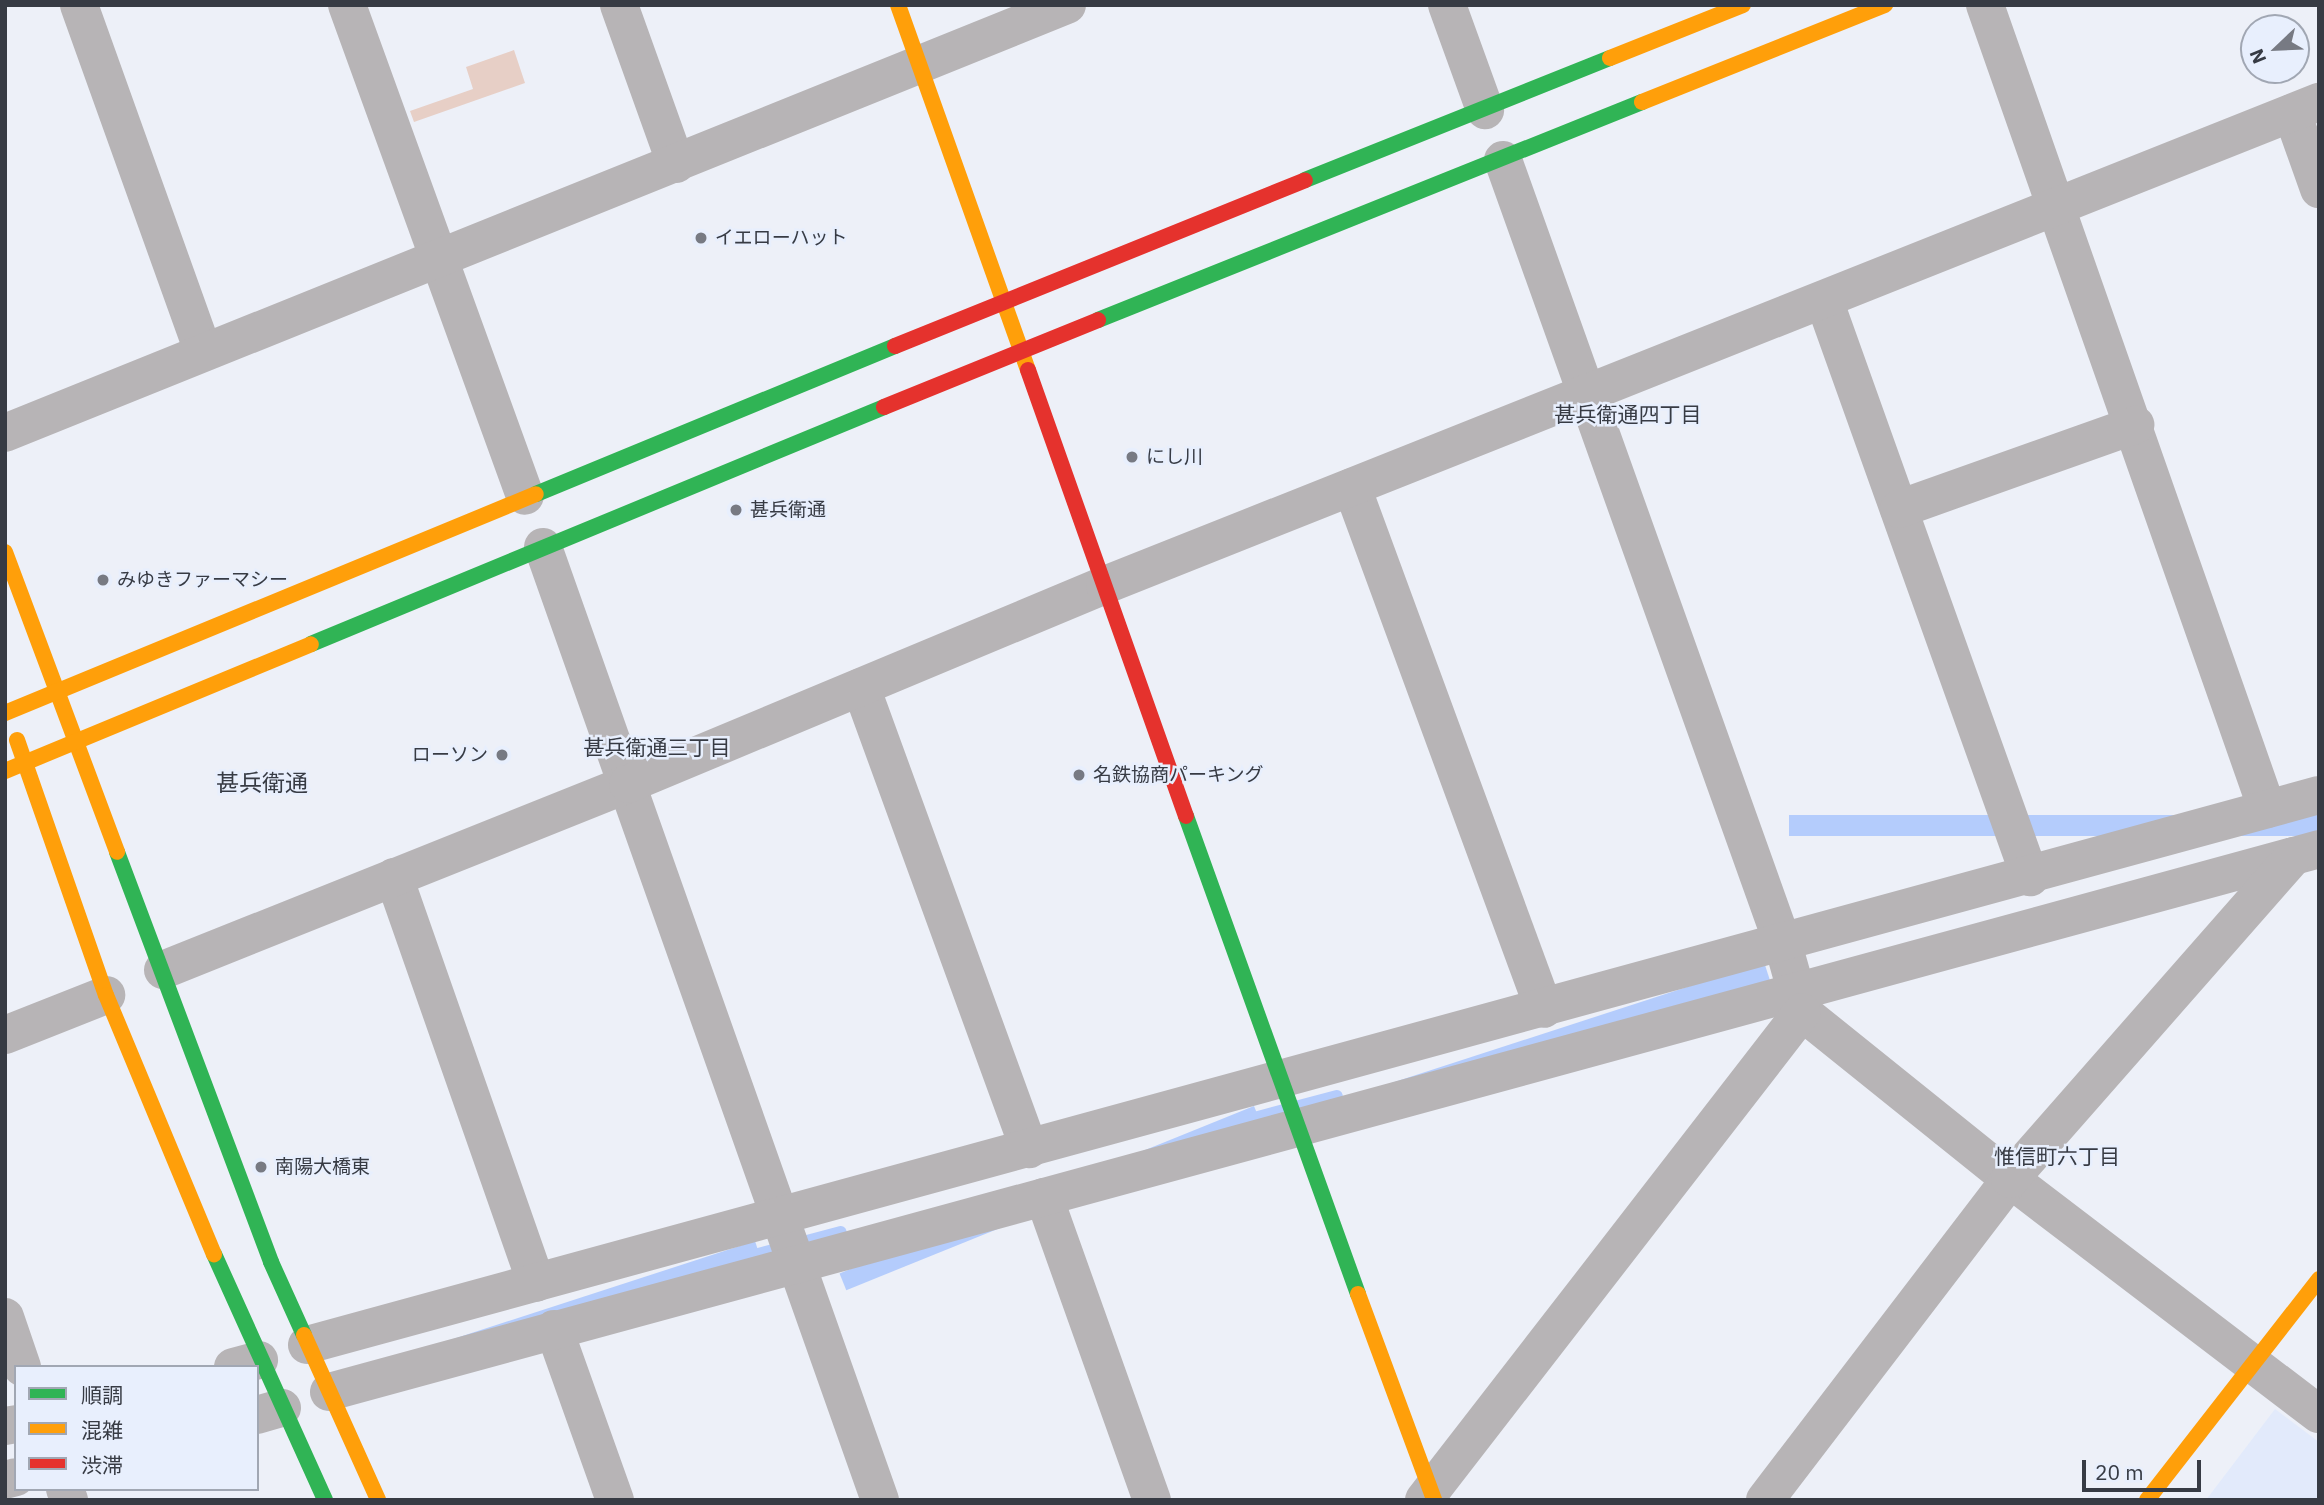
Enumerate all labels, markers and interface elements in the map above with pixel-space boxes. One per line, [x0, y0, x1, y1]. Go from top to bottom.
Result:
north arrow [2240, 14, 2310, 84]
text: N [2244, 45, 2271, 67]
place label: イエローハット [715, 227, 848, 249]
marker: イエローハット [693, 230, 709, 246]
district label: 甚兵衛通四丁目 [1555, 401, 1701, 427]
place label: にし川 [1146, 446, 1203, 468]
marker: にし川 [1124, 449, 1140, 465]
place label: 甚兵衛通 [750, 499, 826, 521]
marker: 甚兵衛通 [728, 502, 744, 518]
place label: みゆきファーマシー [117, 569, 288, 591]
marker: みゆきファーマシー [95, 572, 111, 588]
district label: 甚兵衛通三丁目 [584, 734, 730, 760]
place label: ローソン [412, 744, 488, 766]
marker: ローソン [494, 747, 510, 763]
place label: 名鉄協商パーキング [1093, 764, 1264, 786]
marker: 名鉄協商パーキング [1071, 767, 1087, 783]
district label: 甚兵衛通 [216, 768, 308, 796]
district label: 惟信町六丁目 [1994, 1143, 2120, 1169]
place label: 南陽大橋東 [275, 1156, 370, 1178]
marker: 南陽大橋東 [253, 1159, 269, 1175]
legend [14, 1365, 259, 1491]
text: 順調 [81, 1381, 123, 1409]
text: 混雑 [81, 1416, 123, 1444]
scale bar [2086, 1446, 2205, 1490]
text: 渋滞 [81, 1451, 123, 1479]
text: 20 m [2095, 1458, 2144, 1486]

